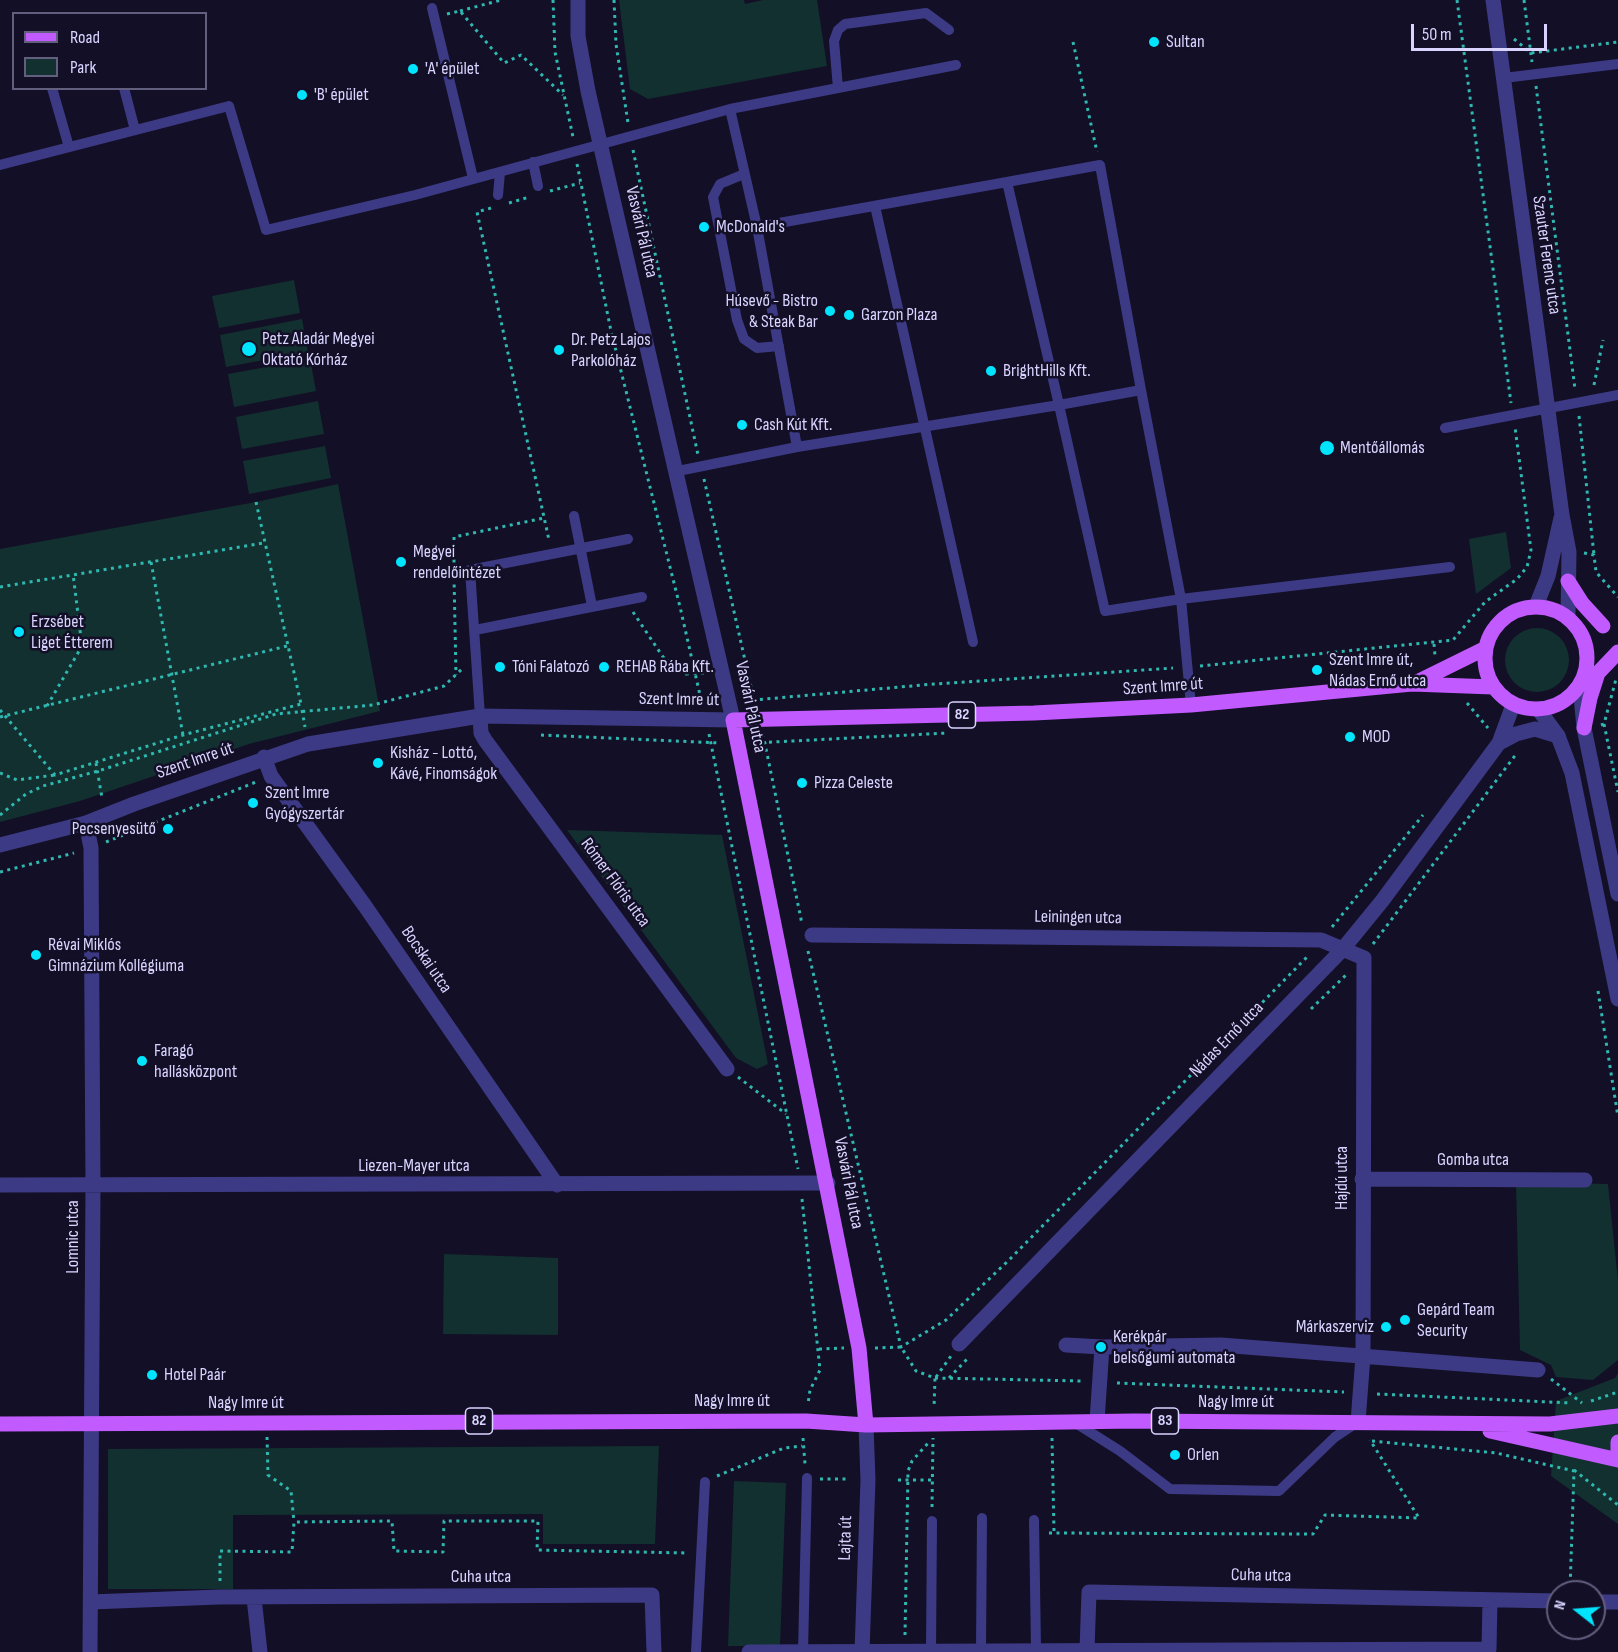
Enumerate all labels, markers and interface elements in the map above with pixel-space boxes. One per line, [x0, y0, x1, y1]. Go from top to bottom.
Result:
legend [12, 12, 207, 90]
scale bar [1414, 12, 1550, 50]
text: 50 m [1422, 24, 1452, 45]
text: Road [70, 27, 100, 48]
place label: Sultan [1166, 31, 1205, 53]
marker: Sultan [1147, 35, 1161, 49]
text: Park [70, 57, 96, 78]
place label: 'A' épület [425, 58, 479, 80]
marker: 'A' épület [406, 62, 420, 76]
place label: 'B' épület [314, 84, 369, 106]
marker: 'B' épület [295, 88, 309, 102]
street label: Vasvári Pál utca [620, 184, 662, 280]
street label: Szauter Ferenc utca [1527, 194, 1565, 316]
place label: McDonald's [716, 216, 785, 238]
marker: McDonald's [697, 220, 711, 234]
place label: Húsevő - Bistro & Steak Bar [725, 290, 818, 332]
marker: Húsevő - Bistro & Steak Bar [823, 304, 837, 318]
place label: Garzon Plaza [861, 304, 938, 326]
marker: Garzon Plaza [842, 308, 856, 322]
place label: Petz Aladár Megyei Oktató Kórház [262, 328, 375, 370]
place label: Dr. Petz Lajos Parkolóház [571, 329, 651, 372]
marker: Petz Aladár Megyei Oktató Kórház [240, 340, 258, 358]
marker: Dr. Petz Lajos Parkolóház [552, 343, 566, 357]
place label: BrightHills Kft. [1003, 360, 1091, 382]
marker: BrightHills Kft. [984, 364, 998, 378]
place label: Cash Kút Kft. [754, 414, 832, 436]
marker: Cash Kút Kft. [735, 418, 749, 432]
place label: Mentőállomás [1340, 437, 1425, 459]
marker: Mentőállomás [1318, 439, 1336, 457]
place label: Megyei rendelőintézet [413, 541, 501, 584]
marker: Megyei rendelőintézet [394, 555, 408, 569]
place label: Erzsébet Liget Étterem [31, 611, 113, 654]
marker: Erzsébet Liget Étterem [12, 625, 26, 639]
place label: Szent Imre út, Nádas Ernő utca [1329, 649, 1426, 692]
place label: Tóni Falatozó [512, 656, 590, 678]
place label: REHAB Rába Kft. [616, 656, 714, 678]
street label: Vasvári Pál utca [730, 659, 770, 755]
marker: Tóni Falatozó [493, 660, 507, 674]
marker: REHAB Rába Kft. [597, 660, 611, 674]
marker: Szent Imre út, Nádas Ernő utca [1310, 663, 1324, 677]
street label: Szent Imre út [1122, 673, 1204, 701]
street label: Szent Imre út [639, 688, 719, 712]
road number: 82 [948, 702, 976, 728]
place label: MOD [1362, 726, 1390, 748]
marker: MOD [1343, 730, 1357, 744]
street label: Szent Imre út [153, 738, 237, 784]
place label: Kisház - Lottó, Kávé, Finomságok [390, 742, 497, 784]
marker: Kisház - Lottó, Kávé, Finomságok [371, 756, 385, 770]
place label: Pizza Celeste [814, 772, 893, 794]
marker: Pizza Celeste [795, 776, 809, 790]
place label: Szent Imre Gyógyszertár [265, 782, 344, 824]
marker: Szent Imre Gyógyszertár [246, 796, 260, 810]
place label: Pecsenyesütő [72, 818, 156, 840]
marker: Pecsenyesütő [161, 822, 175, 836]
street label: Rómer Flóris utca [576, 834, 654, 932]
street label: Leiningen utca [1034, 906, 1122, 930]
street label: Bocskai utca [396, 922, 456, 998]
place label: Révai Miklós Gimnázium Kollégiuma [48, 934, 184, 976]
marker: Révai Miklós Gimnázium Kollégiuma [29, 948, 43, 962]
street label: Nádas Ernő utca [1185, 998, 1269, 1082]
place label: Faragó hallásközpont [154, 1040, 237, 1082]
marker: Faragó hallásközpont [135, 1054, 149, 1068]
street label: Vasvári Pál utca [829, 1135, 867, 1231]
street label: Hajdú utca [1331, 1146, 1353, 1210]
street label: Gomba utca [1437, 1149, 1509, 1171]
street label: Liezen-Mayer utca [358, 1155, 470, 1177]
street label: Lomnic utca [62, 1200, 84, 1274]
place label: Gepárd Team Security [1417, 1299, 1495, 1342]
marker: Gepárd Team Security [1398, 1313, 1412, 1327]
place label: Márkaszerviz [1296, 1316, 1374, 1338]
marker: Márkaszerviz [1379, 1320, 1393, 1334]
place label: Kerékpár belsőgumi automata [1113, 1326, 1235, 1368]
marker: Kerékpár belsőgumi automata [1094, 1340, 1108, 1354]
place label: Hotel Paár [164, 1364, 226, 1386]
marker: Hotel Paár [145, 1368, 159, 1382]
street label: Nagy Imre út [694, 1390, 770, 1412]
street label: Nagy Imre út [1198, 1391, 1274, 1413]
street label: Nagy Imre út [208, 1392, 284, 1414]
road number: 82 [466, 1408, 492, 1434]
road number: 83 [1152, 1408, 1178, 1434]
place label: Orlen [1187, 1444, 1219, 1466]
marker: Orlen [1168, 1448, 1182, 1462]
street label: Lajta út [834, 1515, 858, 1561]
street label: Cuha utca [1231, 1565, 1291, 1587]
street label: Cuha utca [451, 1566, 511, 1588]
north arrow [1546, 1580, 1606, 1640]
text: N [1550, 1598, 1571, 1612]

